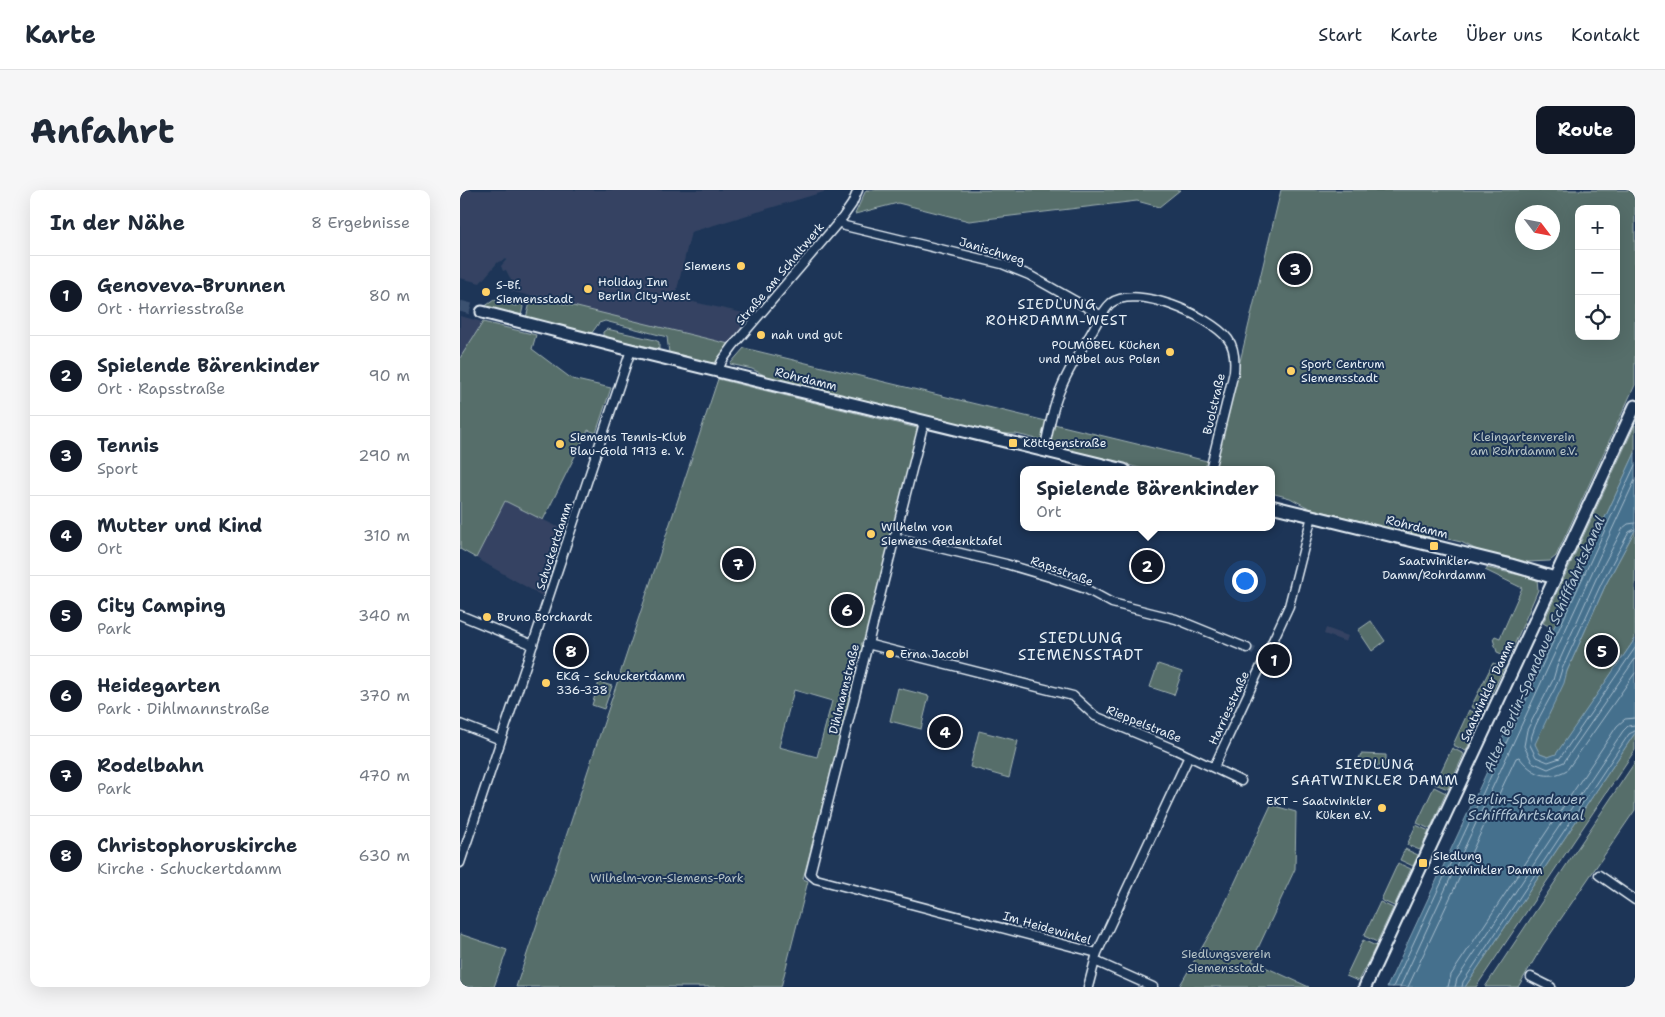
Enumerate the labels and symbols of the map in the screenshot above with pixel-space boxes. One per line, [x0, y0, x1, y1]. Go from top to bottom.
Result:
north arrow [1515, 205, 1560, 250]
street label: Straße am Schaltwerk [732, 219, 828, 329]
street label: Janischweg [957, 233, 1027, 269]
pin: 3 [1279, 250, 1311, 288]
place label: Siemens [684, 258, 731, 274]
marker: Siemens [735, 260, 747, 272]
place label: Holiday Inn Berlin City-West [598, 274, 691, 304]
place label: S-Bf. Siemensstadt [496, 277, 573, 307]
marker: Holiday Inn Berlin City-West [582, 283, 594, 295]
marker: S-Bf. Siemensstadt [480, 286, 492, 298]
district label: SIEDLUNG ROHRDAMM-WEST [986, 295, 1128, 329]
place label: nah und gut [771, 327, 843, 343]
marker: nah und gut [755, 329, 767, 341]
place label: POLMÖBEL Küchen und Möbel aus Polen [1038, 337, 1160, 367]
marker: POLMÖBEL Küchen und Möbel aus Polen [1164, 346, 1176, 358]
place label: Sport Centrum Siemensstadt [1301, 356, 1385, 386]
street label: Rohrdamm [773, 364, 839, 394]
marker: Sport Centrum Siemensstadt [1285, 365, 1297, 377]
street label: Buolstraße [1199, 372, 1229, 436]
place label: Siemens Tennis-Klub Blau-Gold 1913 e. V. [570, 429, 687, 459]
park label: Kleingartenverein am Rohrdamm e.V. [1470, 429, 1578, 459]
place label: Köttgenstraße [1023, 435, 1107, 451]
marker: Köttgenstraße [1007, 437, 1019, 449]
marker: Siemens Tennis-Klub Blau-Gold 1913 e. V. [554, 438, 566, 450]
street label: Schuckertdamm [532, 500, 576, 592]
street label: Rohrdamm [1384, 512, 1450, 542]
water label: Alter Berlin-Spandauer Schifffahrtskanal [1479, 513, 1609, 775]
place label: Wilhelm von Siemens Gedenktafel [881, 519, 1003, 549]
marker: Wilhelm von Siemens Gedenktafel [865, 528, 877, 540]
marker: Saatwinkler Damm/Rohrdamm [1428, 540, 1440, 552]
pin: 7 [722, 545, 754, 583]
pin: 2 [1131, 547, 1163, 585]
street label: Rapsstraße [1028, 552, 1096, 590]
place label: Saatwinkler Damm/Rohrdamm [1382, 553, 1486, 583]
your location [1232, 568, 1258, 594]
pin: 6 [831, 591, 863, 629]
place label: Bruno Borchardt [497, 609, 592, 625]
marker: Bruno Borchardt [481, 611, 493, 623]
district label: SIEDLUNG SIEMENSSTADT [1018, 628, 1144, 665]
pin: 8 [555, 632, 587, 670]
pin: 5 [1586, 632, 1618, 670]
street label: Saatwinkler Damm [1457, 638, 1517, 744]
pin: 1 [1258, 641, 1290, 679]
street label: Dihlmannstraße [825, 642, 863, 736]
place label: Erna Jacobi [900, 646, 969, 662]
marker: Erna Jacobi [884, 648, 896, 660]
place label: EKG - Schuckertdamm 336-338 [556, 668, 685, 698]
street label: Harriesstraße [1205, 668, 1253, 748]
marker: EKG - Schuckertdamm 336-338 [540, 677, 552, 689]
street label: Rieppelstraße [1104, 702, 1184, 746]
pin: 4 [929, 713, 961, 751]
district label: SIEDLUNG SAATWINKLER DAMM [1291, 755, 1459, 789]
water label: Berlin-Spandauer Schifffahrtskanal [1467, 790, 1585, 824]
place label: EKT - Saatwinkler Küken e.V. [1266, 793, 1372, 823]
marker: EKT - Saatwinkler Küken e.V. [1376, 802, 1388, 814]
place label: Siedlung Saatwinkler Damm [1433, 848, 1543, 878]
marker: Siedlung Saatwinkler Damm [1417, 857, 1429, 869]
park label: Wilhelm-von-Siemens-Park [590, 870, 744, 886]
street label: Im Heidewinkel [1001, 908, 1093, 948]
park label: Siedlungsverein Siemensstadt [1181, 946, 1271, 976]

